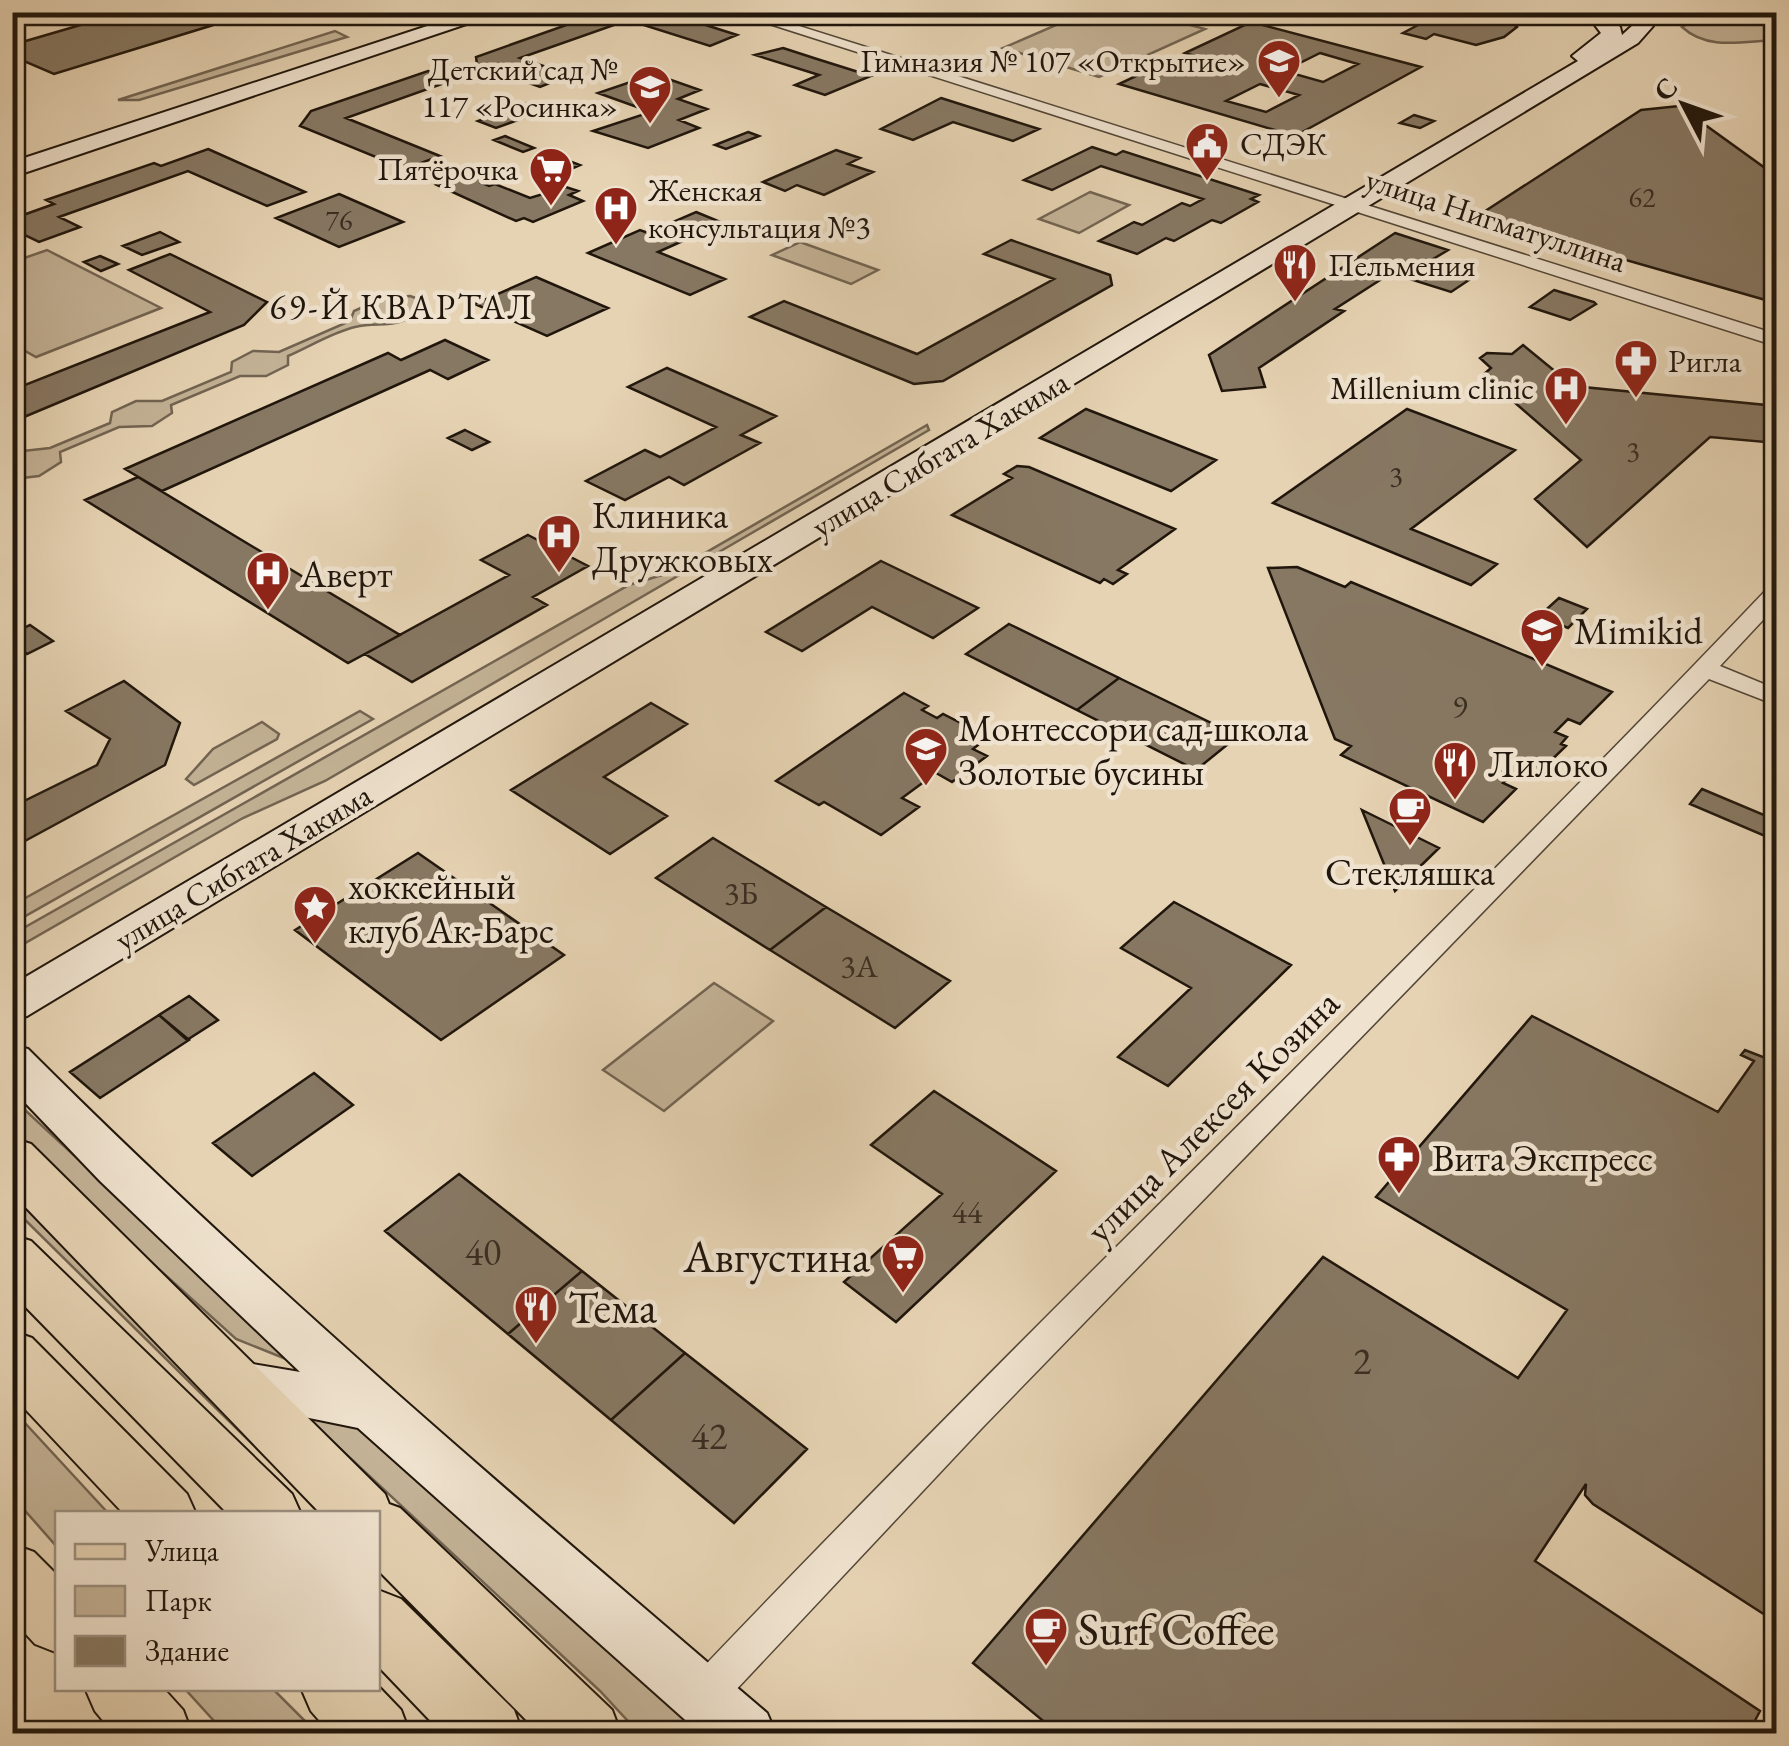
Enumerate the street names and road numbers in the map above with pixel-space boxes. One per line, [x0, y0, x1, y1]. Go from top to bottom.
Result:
street label: улица Нигматуллина [1360, 158, 1632, 282]
street label: улица Сибгата Хакима [804, 361, 1076, 547]
street label: улица Сибгата Хакима [107, 774, 379, 960]
street label: улица Алексея Козина [1075, 978, 1350, 1253]

